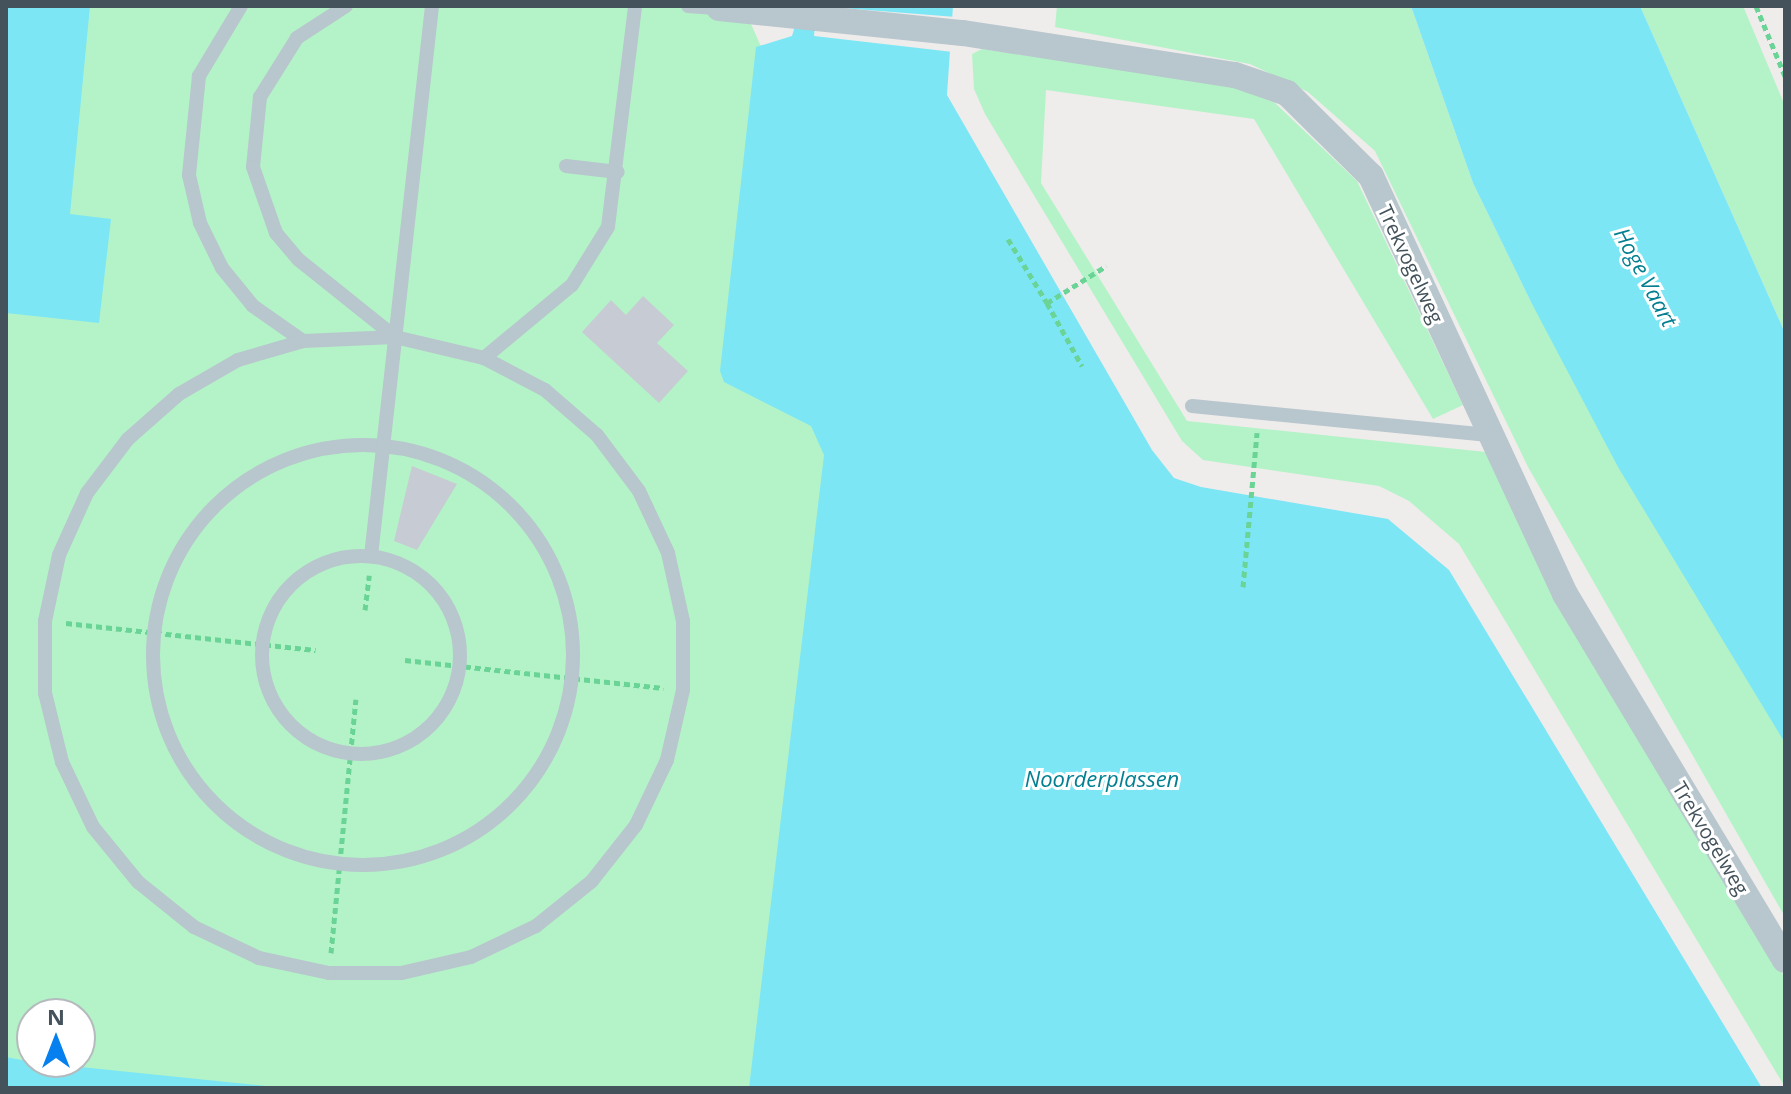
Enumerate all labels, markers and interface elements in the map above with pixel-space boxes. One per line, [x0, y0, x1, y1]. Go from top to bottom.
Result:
street label: Trekvogelweg [1373, 201, 1449, 327]
water label: Hoge Vaart [1609, 223, 1683, 331]
water label: Noorderplassen [1025, 766, 1179, 792]
street label: Trekvogelweg [1668, 777, 1754, 899]
north arrow [16, 998, 96, 1078]
text: N [47, 1001, 65, 1031]

